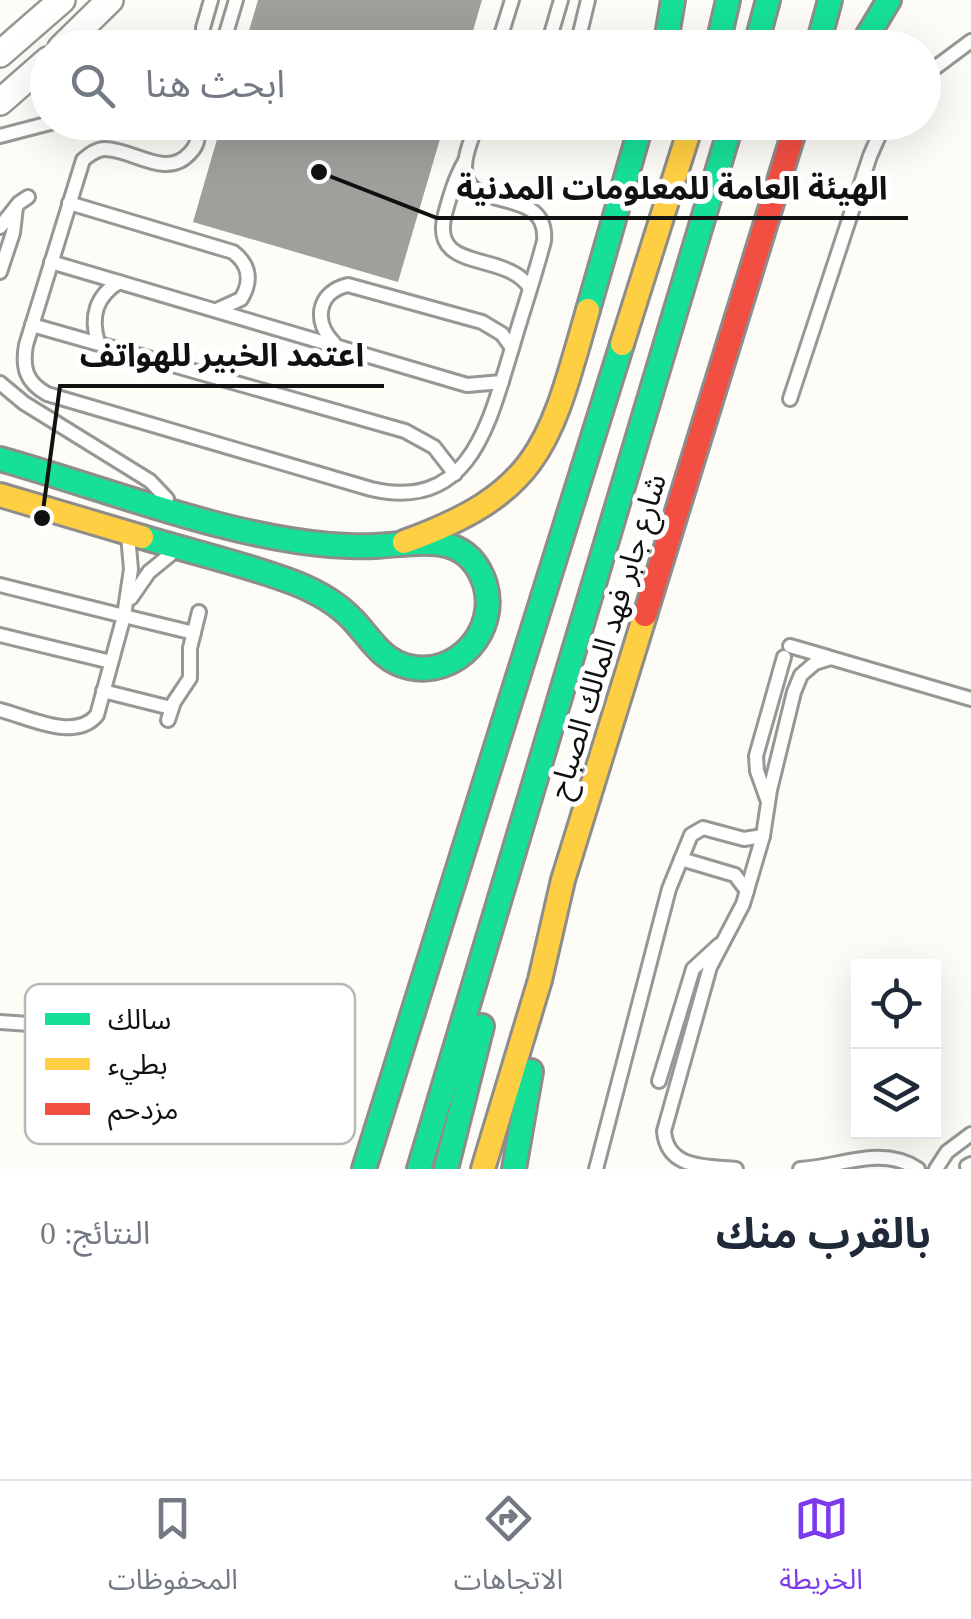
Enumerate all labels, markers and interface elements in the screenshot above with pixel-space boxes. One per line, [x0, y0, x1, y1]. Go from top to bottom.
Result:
search box [30, 30, 941, 140]
icon: search [65, 58, 120, 113]
text: ابحث هنا [145, 63, 285, 105]
callout: الهيئة العامة للمعلومات المدنية [437, 156, 908, 218]
text: الهيئة العامة للمعلومات المدنية [456, 170, 888, 206]
callout: اعتمد الخبير للهواتف [60, 324, 384, 386]
text: اعتمد الخبير للهواتف [80, 337, 364, 374]
street label: شارع جابر فهد المالك الصباح [542, 470, 678, 804]
map controls [851, 959, 941, 1139]
button: locate [851, 959, 941, 1049]
legend [25, 984, 355, 1144]
text: سالك [108, 1004, 171, 1035]
text: بطيء [108, 1049, 168, 1085]
button: layers [851, 1049, 941, 1139]
text: مزدحم [108, 1094, 179, 1131]
text: بالقرب منك [716, 1211, 931, 1257]
text: النتائج: 0 [40, 1215, 150, 1251]
tab: المحفوظات [108, 1491, 238, 1610]
tab: الاتجاهات [454, 1491, 563, 1610]
tab: الخريطة [779, 1491, 863, 1610]

